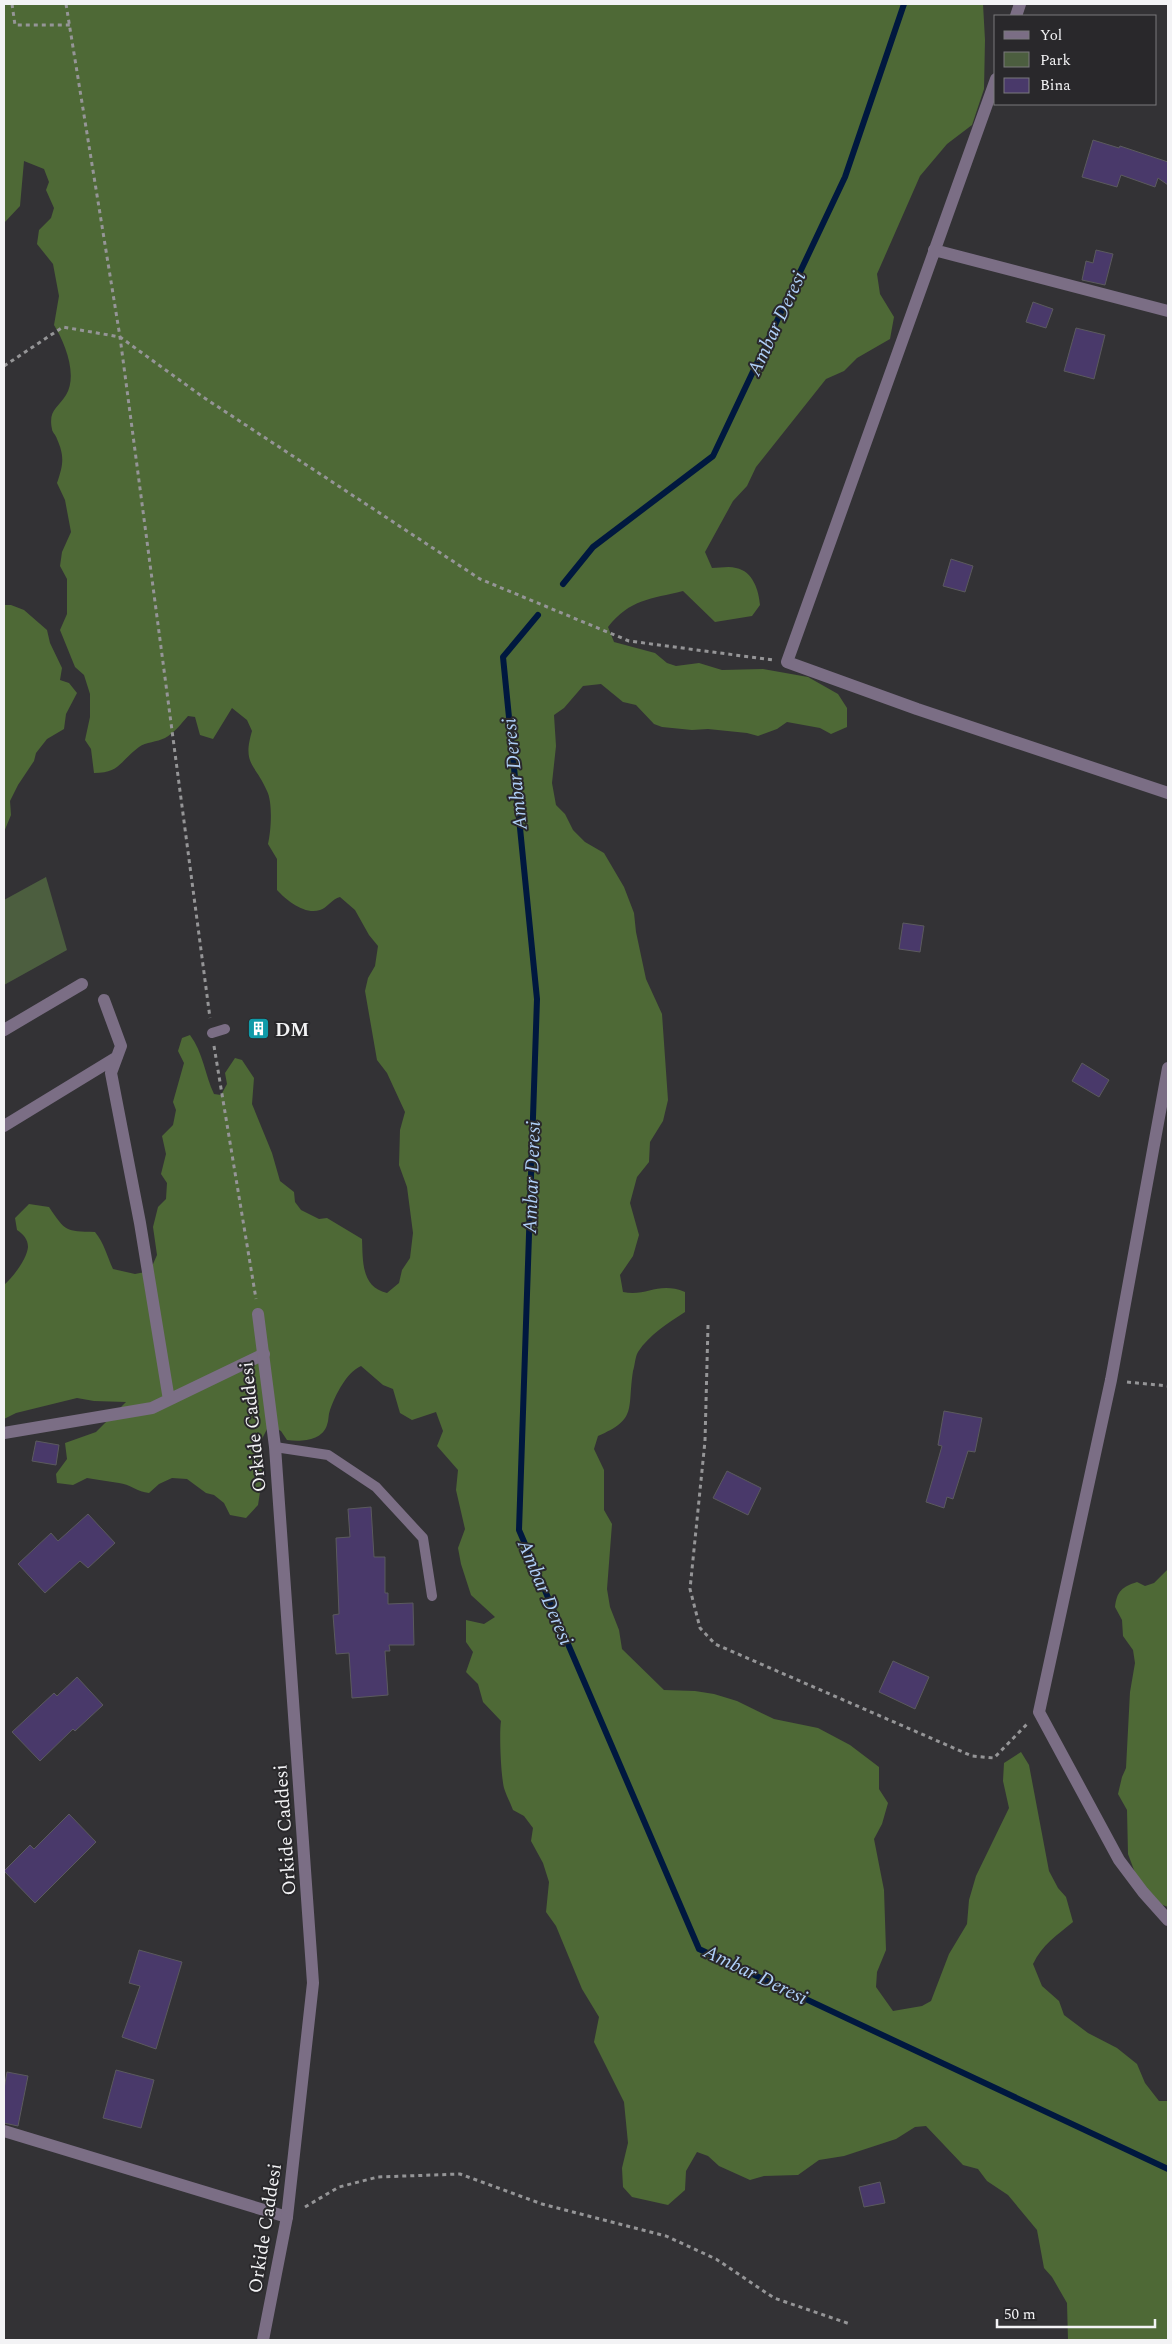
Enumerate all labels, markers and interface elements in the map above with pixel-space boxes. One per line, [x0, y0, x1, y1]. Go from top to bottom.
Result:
legend [994, 15, 1157, 105]
text: Yol [1040, 24, 1062, 47]
text: Park [1040, 49, 1071, 72]
text: Bina [1040, 74, 1071, 97]
water label: Ambar Deresi [739, 266, 814, 382]
water label: Ambar Deresi [494, 716, 536, 832]
place label: DM [275, 1016, 309, 1045]
building icon: DM [247, 1017, 271, 1041]
water label: Ambar Deresi [515, 1120, 549, 1235]
street label: Orkide Caddesi [232, 1360, 275, 1494]
water label: Ambar Deresi [509, 1534, 581, 1650]
street label: Orkide Caddesi [266, 1763, 305, 1896]
water label: Ambar Deresi [698, 1936, 813, 2013]
street label: Orkide Caddesi [241, 2161, 290, 2295]
scale bar [997, 2296, 1154, 2328]
text: 50 m [1004, 2303, 1036, 2326]

